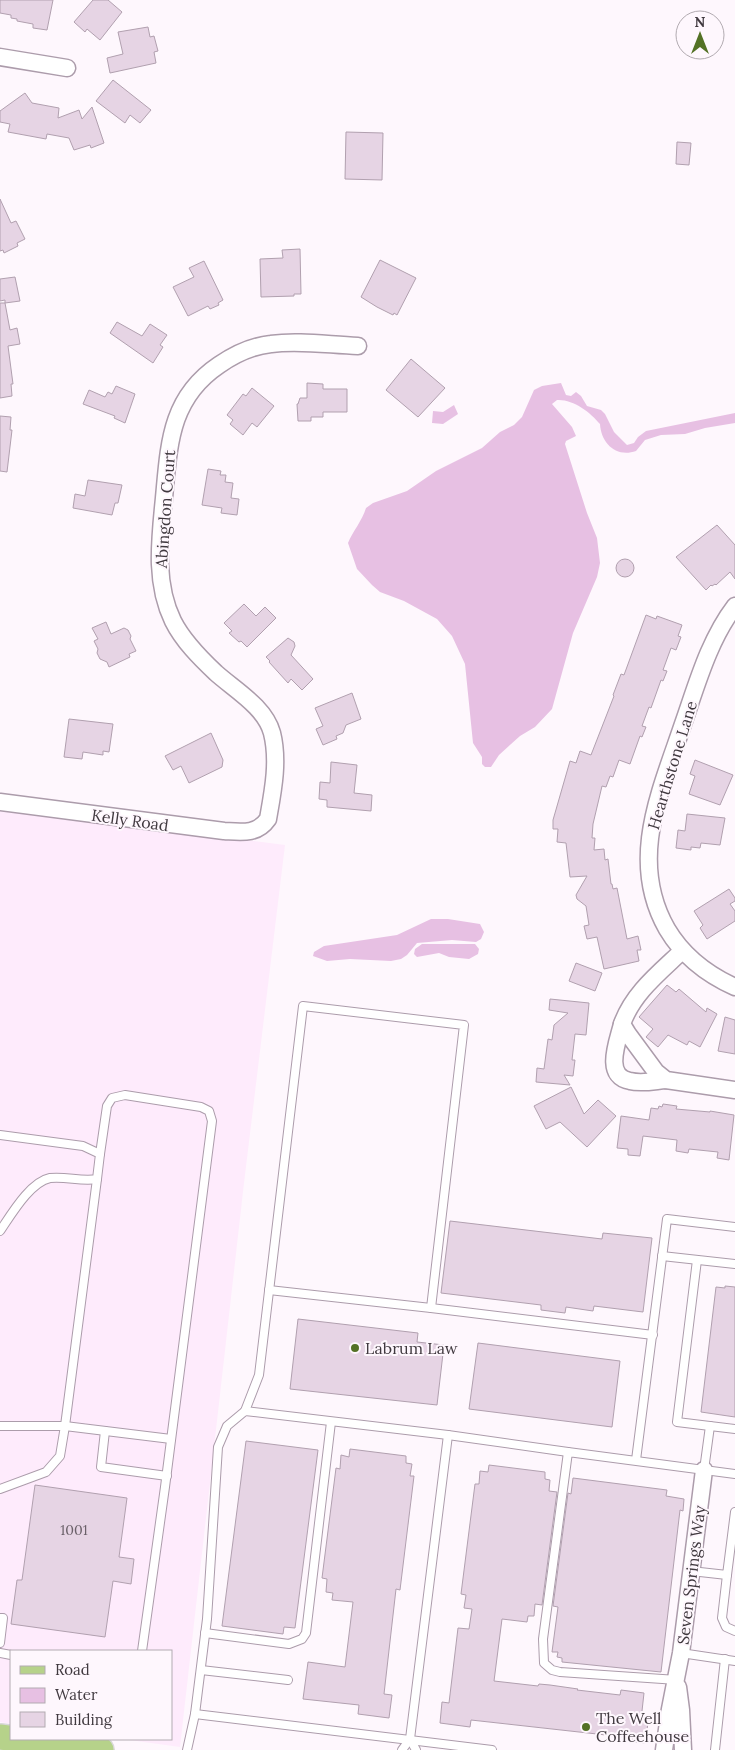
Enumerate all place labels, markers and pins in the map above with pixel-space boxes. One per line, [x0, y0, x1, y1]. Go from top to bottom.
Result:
place label: Labrum Law [365, 1338, 458, 1358]
marker: Labrum Law [349, 1342, 361, 1354]
place label: The Well Coffeehouse [596, 1708, 690, 1746]
marker: The Well Coffeehouse [580, 1721, 592, 1733]

